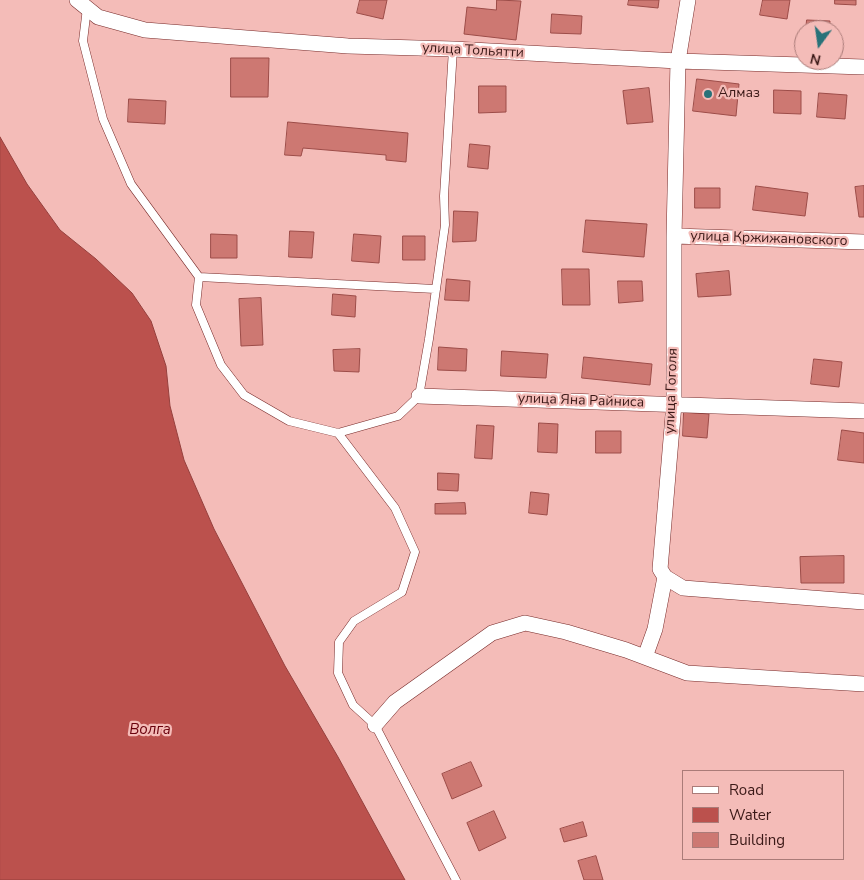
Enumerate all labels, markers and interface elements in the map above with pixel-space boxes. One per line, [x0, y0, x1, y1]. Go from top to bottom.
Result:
north arrow [794, 20, 844, 70]
street label: улица Тольятти [422, 40, 524, 62]
text: N [808, 49, 823, 70]
place label: Алмаз [718, 86, 760, 102]
marker: Алмаз [702, 88, 714, 100]
street label: улица Кржижановского [690, 228, 848, 250]
street label: улица Гоголя [662, 348, 682, 434]
street label: улица Яна Райниса [518, 390, 644, 412]
water label: Волга [129, 721, 171, 739]
legend [682, 770, 844, 860]
text: Road [729, 780, 764, 800]
text: Water [729, 805, 771, 825]
text: Building [729, 830, 785, 850]

